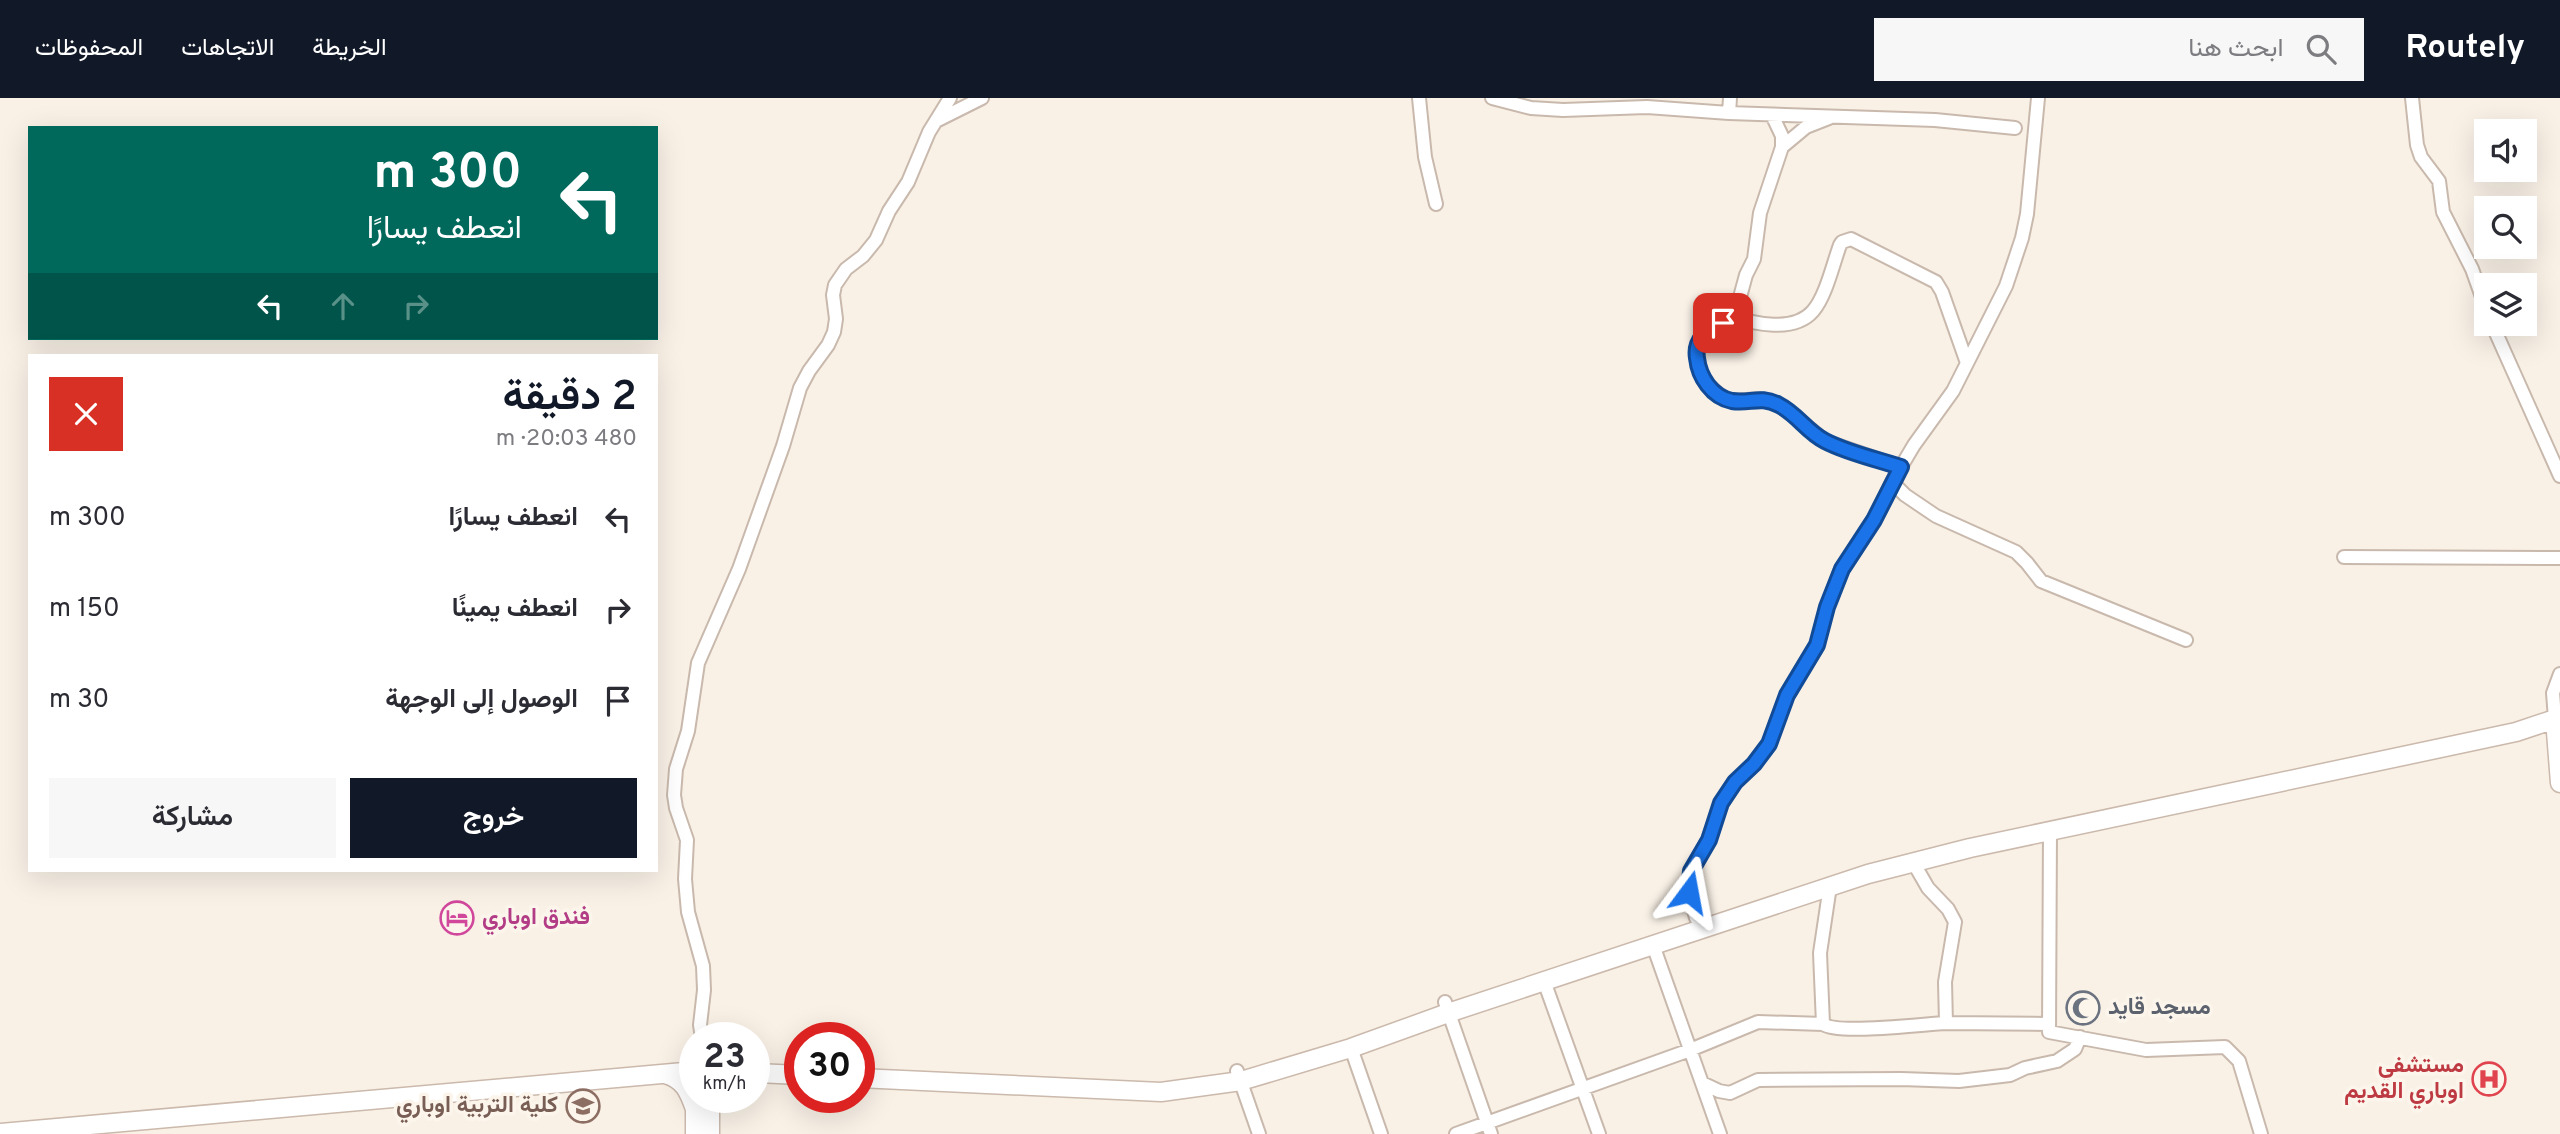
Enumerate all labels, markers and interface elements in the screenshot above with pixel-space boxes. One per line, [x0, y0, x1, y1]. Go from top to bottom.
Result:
search box [1874, 18, 2364, 81]
text: Routely [2406, 28, 2525, 70]
icon: search [2302, 30, 2340, 68]
text: ابحث هنا [2188, 33, 2284, 66]
text: المحفوظات [35, 34, 143, 64]
text: الاتجاهات [181, 34, 274, 64]
text: الخريطة [312, 34, 387, 64]
map controls [2474, 119, 2537, 336]
button: sound [2474, 119, 2537, 182]
text: 300 m [374, 144, 522, 206]
icon: left [546, 154, 637, 245]
button: search [2474, 196, 2537, 259]
text: انعطف يسارًا [367, 210, 522, 250]
button: layers [2474, 273, 2537, 336]
icon: left [251, 287, 289, 325]
icon: ahead [324, 287, 362, 325]
icon: right [397, 287, 435, 325]
pin [1693, 293, 1753, 353]
icon: arrive [1704, 304, 1742, 342]
text: 2 دقيقة [502, 372, 637, 425]
button: close [49, 377, 123, 451]
text: 480 m · 20:03 [496, 425, 637, 454]
icon: left [599, 500, 637, 538]
text: 300 m [49, 502, 126, 535]
text: انعطف يسارًا [448, 502, 578, 535]
icon: right [599, 591, 637, 629]
text: 150 m [49, 593, 120, 626]
text: انعطف يمينًا [452, 593, 578, 626]
icon: arrive [599, 682, 637, 720]
text: 30 m [49, 684, 109, 717]
text: الوصول إلى الوجهة [385, 684, 578, 717]
button: مشاركة [49, 778, 336, 858]
button: خروج [350, 778, 637, 858]
position arrow [1652, 855, 1726, 929]
hotel icon: فندق اوباري [438, 899, 476, 937]
place label: فندق اوباري [482, 904, 590, 935]
mosque icon: مسجد قايد [2064, 989, 2102, 1027]
place label: مسجد قايد [2108, 994, 2211, 1023]
speed limit sign: 30 [784, 1022, 875, 1113]
text: 23 [703, 1036, 746, 1080]
place label: مستشفي اوباري القديم [2344, 1052, 2464, 1109]
hospital icon: مستشفي اوباري القديم [2470, 1060, 2508, 1098]
text: km/h [703, 1073, 746, 1096]
school or university icon: كلية التربية اوباري [564, 1087, 602, 1125]
place label: كلية التربية اوباري [396, 1092, 558, 1123]

